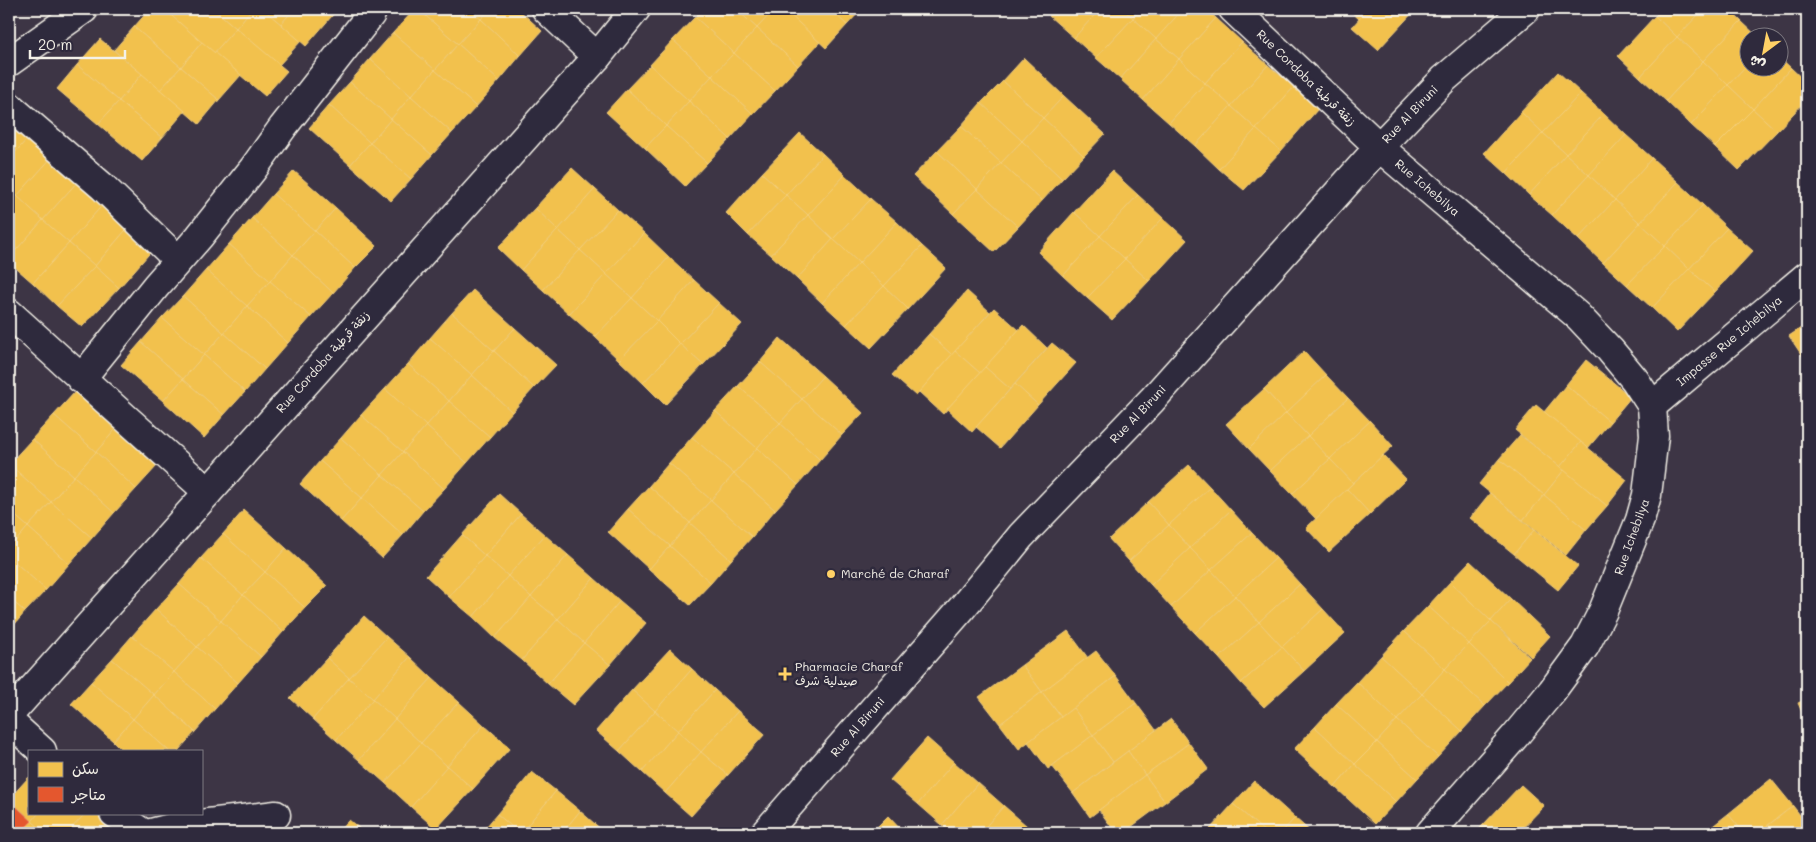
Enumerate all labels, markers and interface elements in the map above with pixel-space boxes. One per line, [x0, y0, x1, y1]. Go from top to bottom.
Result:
street label: Rue Cordoba زنقة قرطبة [1253, 26, 1360, 130]
scale bar [30, 28, 125, 60]
north arrow [1738, 28, 1788, 78]
text: 20 m [38, 34, 72, 54]
text: ش [1745, 51, 1768, 76]
street label: Rue Al Biruni [1378, 81, 1441, 146]
street label: Rue Ichebilya [1392, 155, 1463, 219]
street label: Impasse Rue Ichebilya [1673, 291, 1785, 389]
street label: Rue Cordoba زنقة قرطبة [272, 307, 373, 416]
street label: Rue Al Biruni [1106, 381, 1169, 446]
street label: Rue Ichebilya [1610, 496, 1652, 577]
place label: Marché de Charaf [841, 565, 949, 581]
marker: Marché de Charaf [825, 568, 837, 580]
place label: Pharmacie Charaf صيدلية شرف [795, 658, 903, 688]
marker: Pharmacie Charaf صيدلية شرف [779, 668, 791, 680]
street label: Rue Al Biruni [826, 693, 888, 760]
legend [28, 750, 202, 814]
text: سكن [72, 758, 99, 778]
text: متاجر [70, 784, 106, 804]

